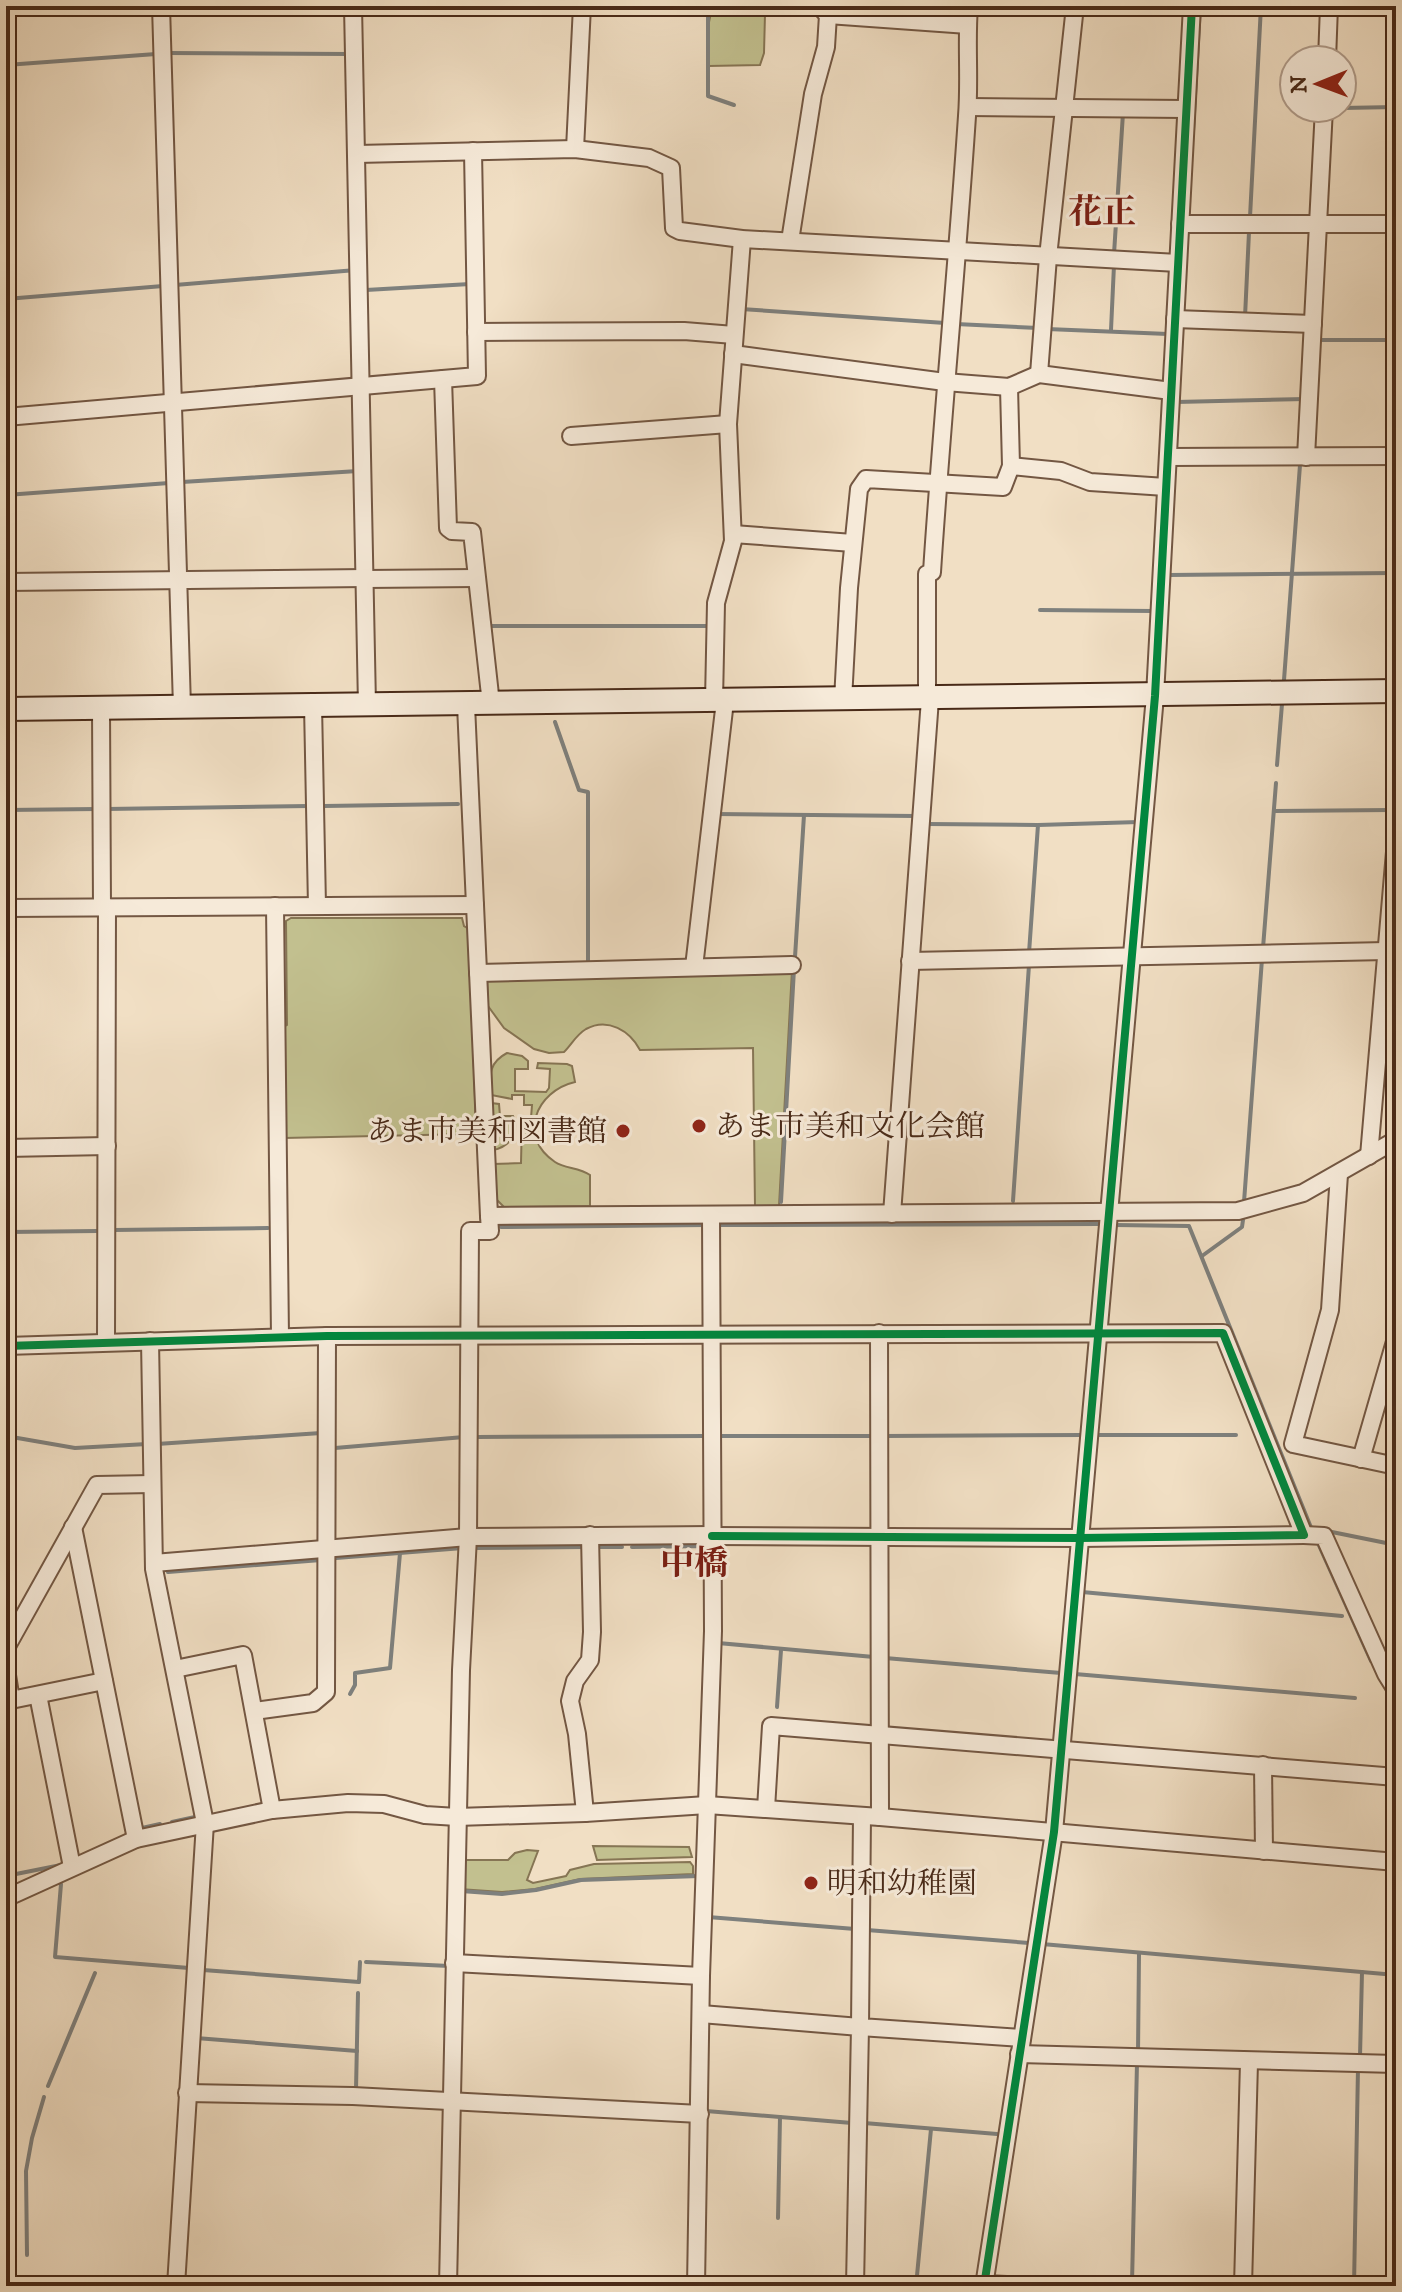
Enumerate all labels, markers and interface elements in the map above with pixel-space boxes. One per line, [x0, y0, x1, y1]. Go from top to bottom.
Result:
north arrow [1278, 44, 1358, 124]
text: N [1286, 75, 1313, 94]
district label: 花正 [1068, 192, 1136, 234]
place label: あま市美和文化会館 [715, 1109, 985, 1146]
place label: あま市美和図書館 [367, 1114, 607, 1151]
marker: あま市美和文化会館 [690, 1117, 708, 1135]
marker: あま市美和図書館 [614, 1122, 632, 1140]
district label: 中橋 [660, 1543, 728, 1585]
place label: 明和幼稚園 [827, 1866, 977, 1903]
marker: 明和幼稚園 [802, 1874, 820, 1892]

